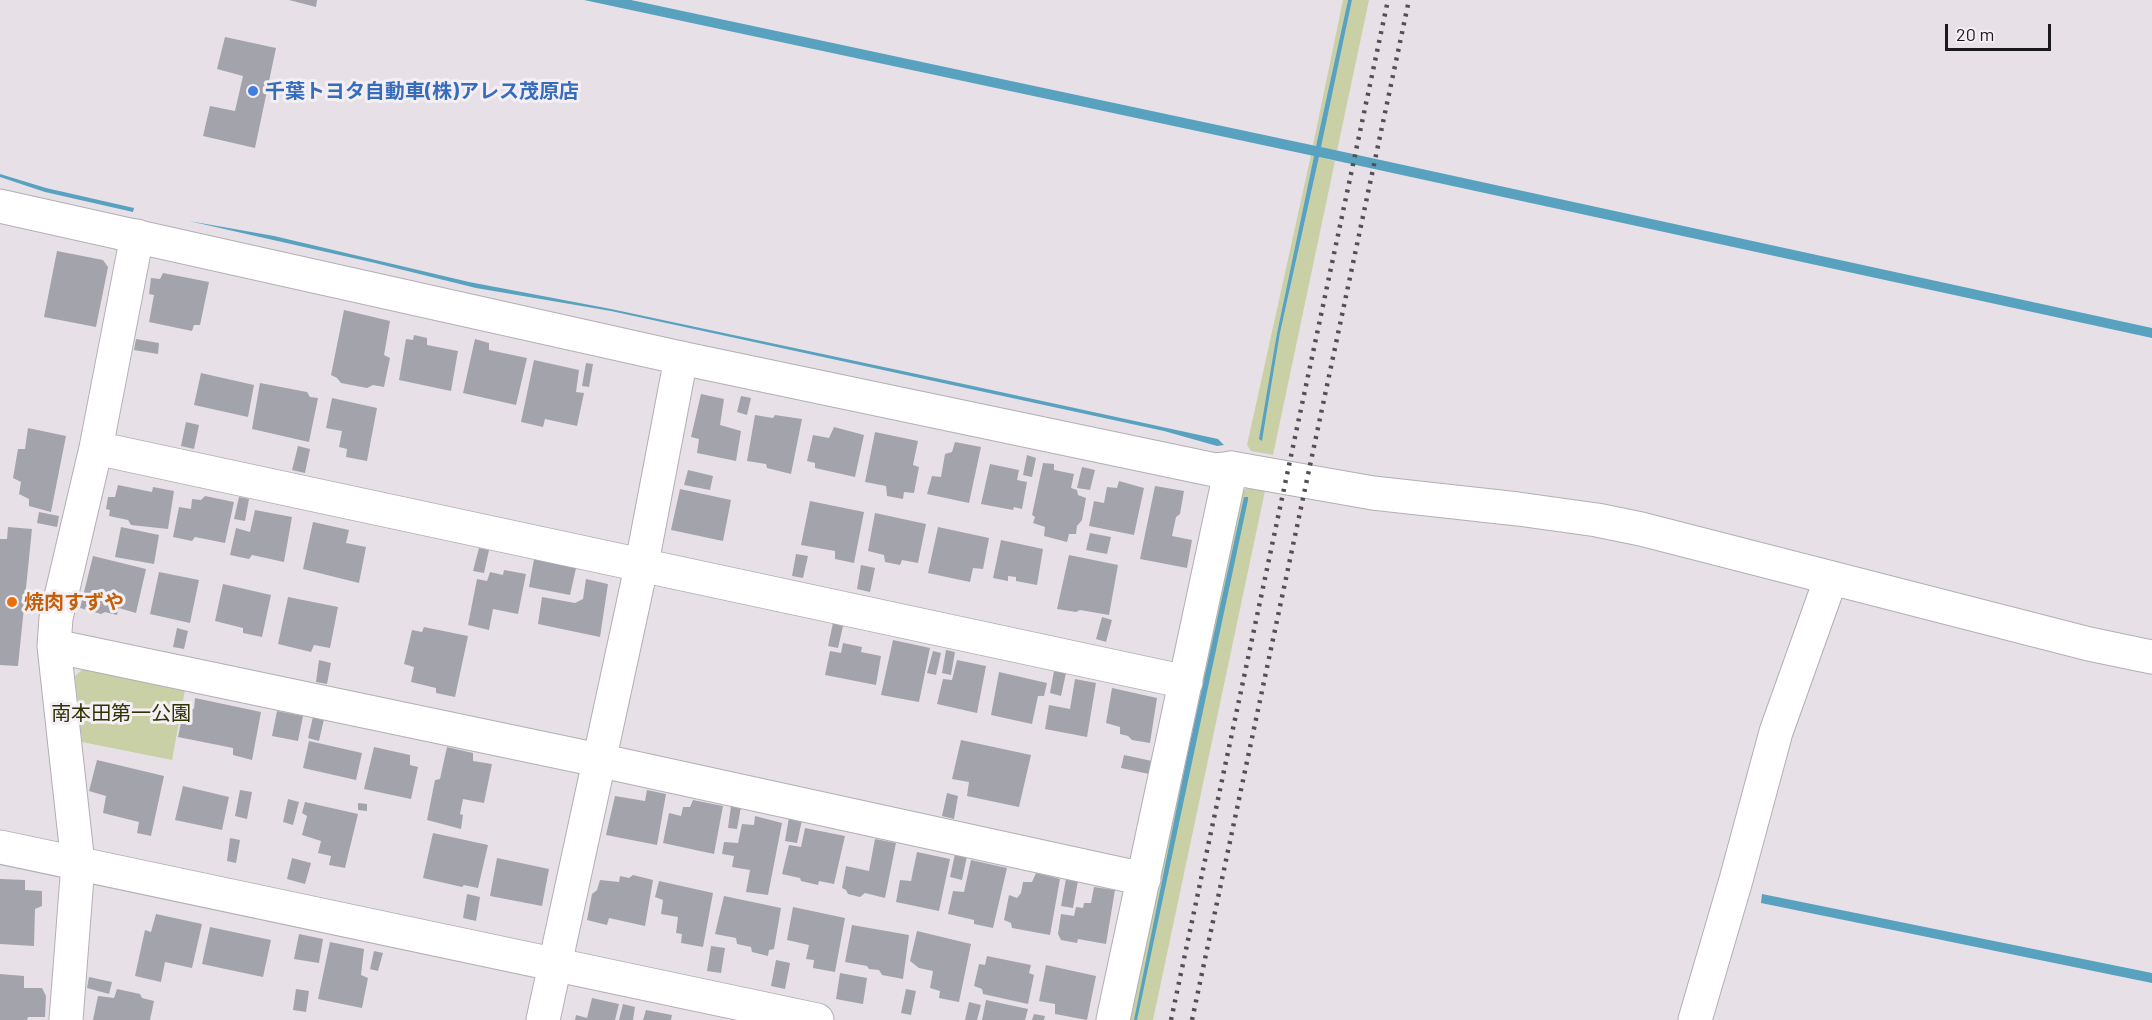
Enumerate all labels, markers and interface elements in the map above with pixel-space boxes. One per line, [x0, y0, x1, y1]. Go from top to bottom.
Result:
scale bar [1948, 12, 2054, 50]
text: 20 m [1956, 23, 1994, 45]
place label: 千葉トヨタ自動車(株)アレス茂原店 [265, 79, 579, 103]
marker: 千葉トヨタ自動車(株)アレス茂原店 [246, 84, 260, 98]
place label: 焼肉すずや [24, 590, 124, 614]
marker: 焼肉すずや [5, 595, 19, 609]
park label: 南本田第一公園 [51, 701, 191, 725]

